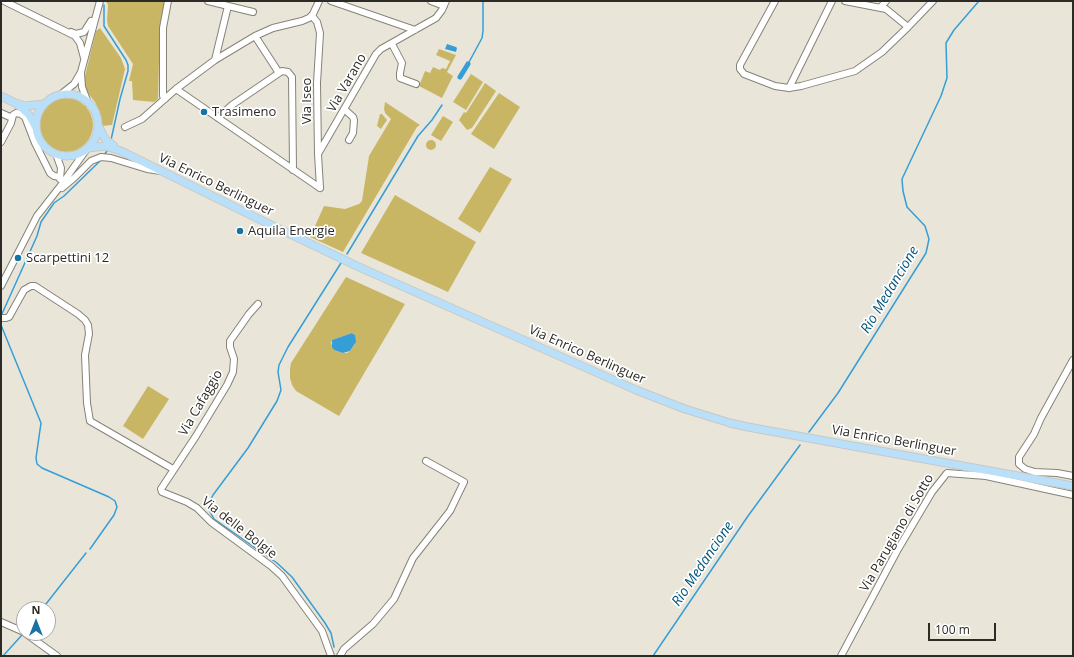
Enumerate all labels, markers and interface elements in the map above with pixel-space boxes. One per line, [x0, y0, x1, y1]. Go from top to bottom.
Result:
street label: Via Varano [324, 51, 370, 115]
street label: Via Iseo [299, 78, 315, 124]
place label: Trasimeno [212, 104, 276, 120]
marker: Trasimeno [199, 107, 209, 117]
street label: Via Enrico Berlinguer [156, 150, 276, 220]
place label: Aquila Energie [248, 223, 335, 239]
marker: Aquila Energie [235, 226, 245, 236]
water label: Rio Medancione [857, 243, 923, 337]
place label: Scarpettini 12 [26, 250, 109, 266]
marker: Scarpettini 12 [13, 253, 23, 263]
street label: Via Enrico Berlinguer [526, 322, 648, 388]
street label: Via Cafaggio [176, 367, 226, 439]
street label: Via Enrico Berlinguer [831, 422, 957, 460]
street label: Via Parugiano di Sotto [857, 471, 937, 595]
street label: Via delle Bolgie [198, 494, 280, 562]
water label: Rio Medancione [668, 518, 738, 610]
north arrow [16, 601, 56, 641]
text: N [32, 602, 40, 617]
scale bar [930, 615, 998, 641]
text: 100 m [935, 621, 970, 638]

